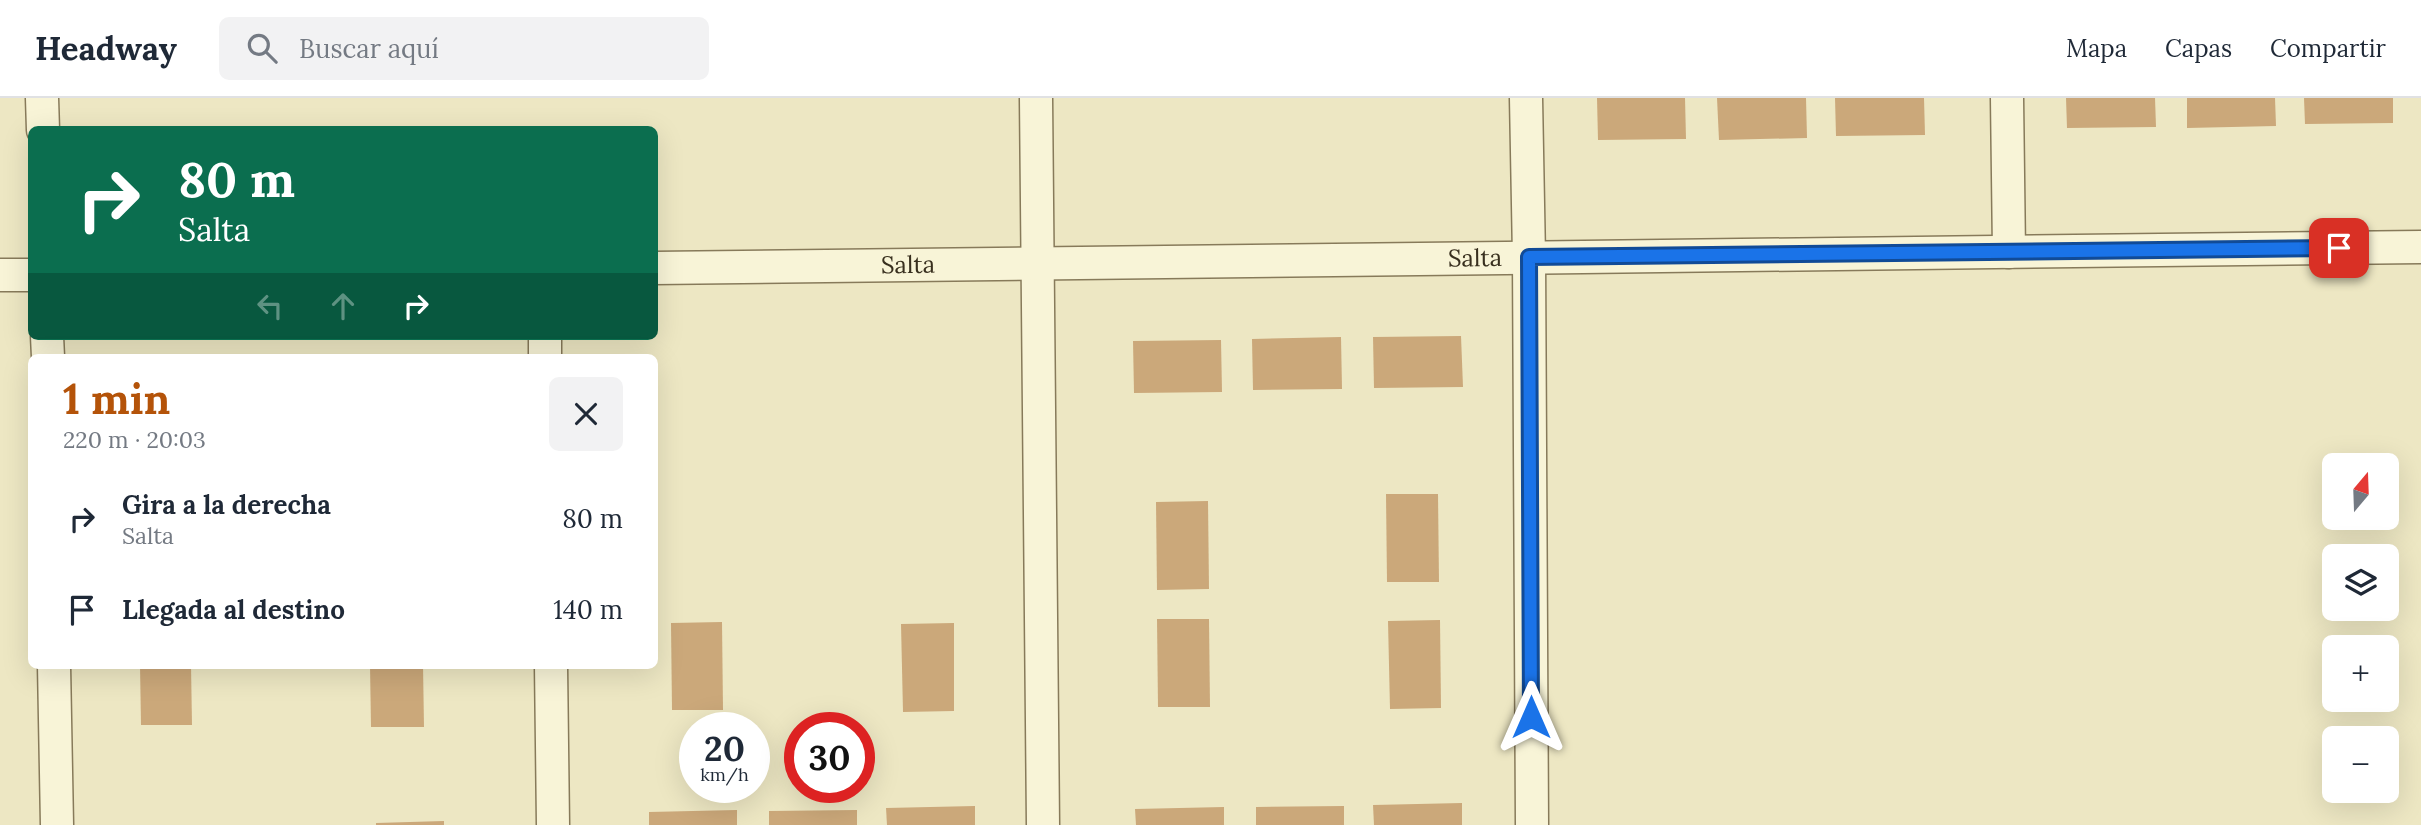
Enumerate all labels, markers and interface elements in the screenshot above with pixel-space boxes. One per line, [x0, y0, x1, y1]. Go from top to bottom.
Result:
search box [219, 17, 709, 80]
text: Headway [35, 27, 177, 69]
icon: search [243, 29, 281, 67]
text: Buscar aquí [299, 32, 439, 65]
text: Mapa [2066, 33, 2127, 64]
text: Capas [2165, 33, 2232, 64]
text: Compartir [2270, 33, 2386, 64]
text: 80 m [178, 148, 295, 210]
icon: right [63, 154, 154, 245]
text: Salta [178, 209, 250, 250]
pin [2309, 218, 2369, 278]
icon: arrive [2320, 229, 2358, 267]
street label: Salta [1448, 242, 1502, 274]
street label: Salta [881, 249, 935, 280]
icon: left [251, 287, 289, 325]
icon: ahead [324, 287, 362, 325]
icon: right [397, 287, 435, 325]
text: 1 min [63, 372, 170, 426]
button: close [549, 377, 623, 451]
text: 220 m · 20:03 [63, 425, 206, 454]
north arrow [2322, 453, 2399, 530]
map controls [2322, 453, 2399, 803]
text: Gira a la derecha [122, 488, 331, 521]
icon: right [63, 500, 101, 538]
text: 80 m [562, 502, 623, 535]
text: Salta [122, 521, 174, 550]
button: layers [2322, 544, 2399, 621]
icon: arrive [63, 591, 101, 629]
text: Llegada al destino [122, 593, 345, 626]
text: 140 m [553, 593, 623, 626]
button: + [2322, 635, 2399, 712]
position arrow [1494, 680, 1568, 754]
speed limit sign: 30 [784, 712, 875, 803]
text: 20 [704, 726, 745, 771]
button: − [2322, 726, 2399, 803]
text: km/h [700, 763, 749, 786]

